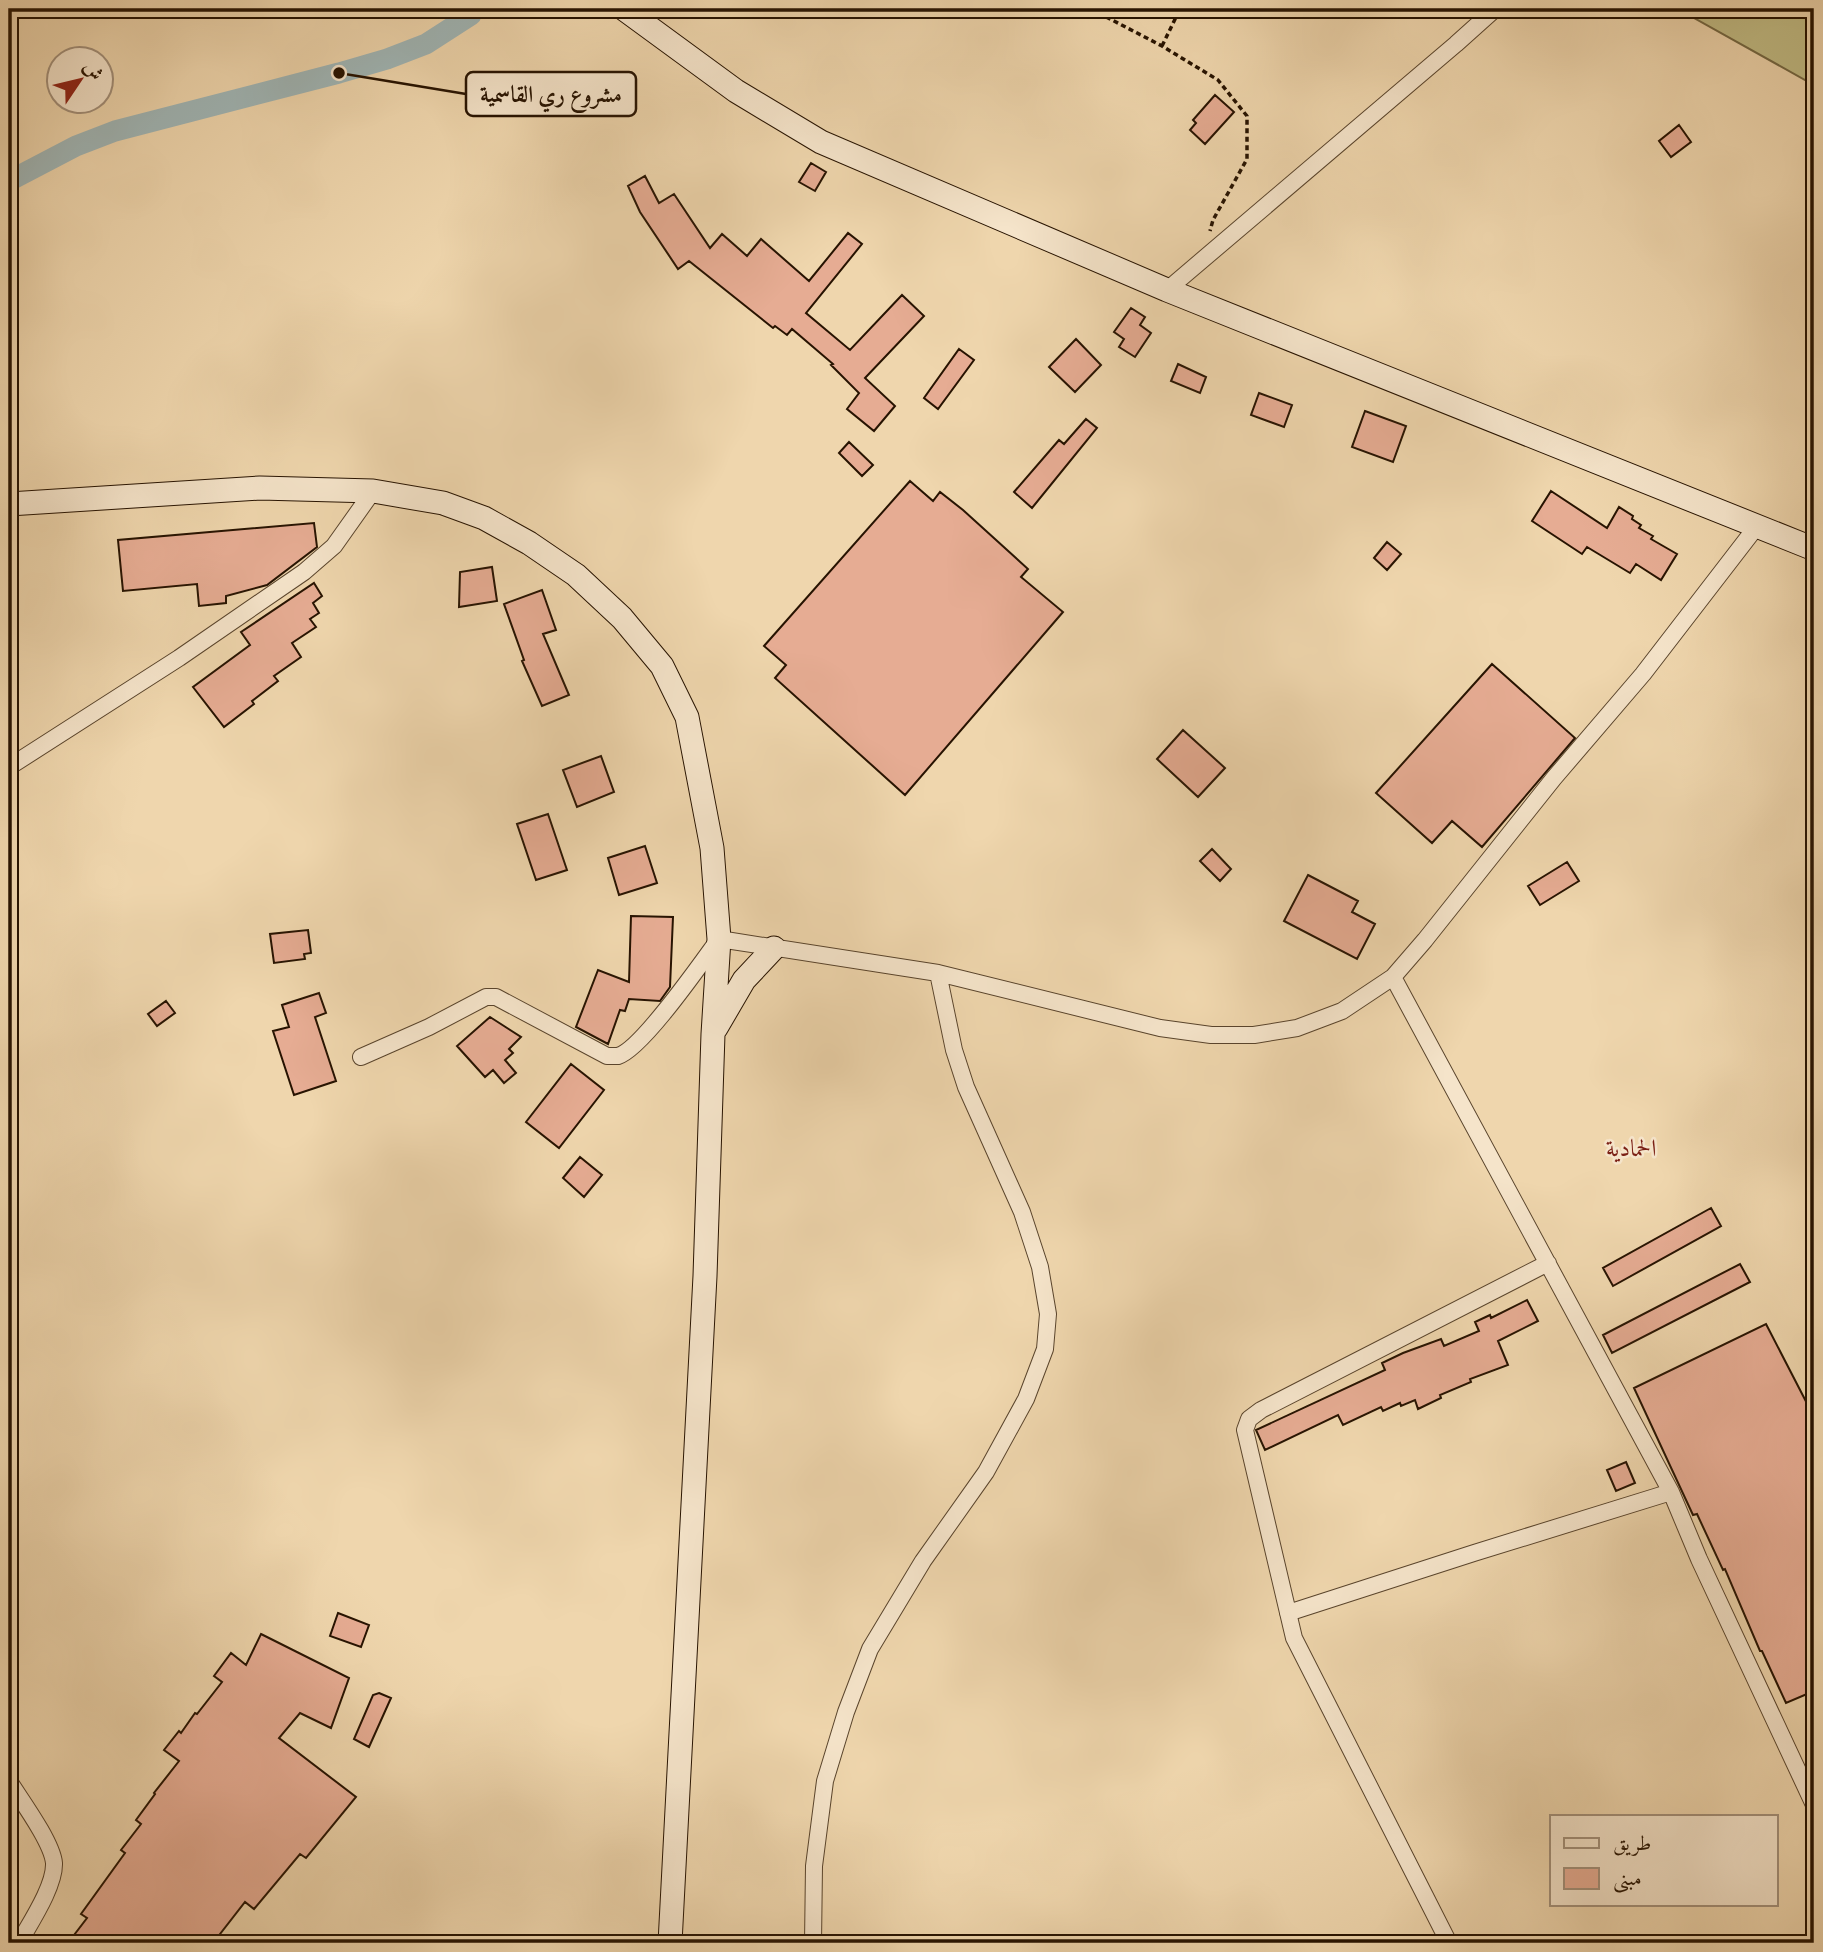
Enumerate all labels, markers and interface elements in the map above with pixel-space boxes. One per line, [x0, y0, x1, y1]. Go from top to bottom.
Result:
north arrow [46, 46, 116, 116]
text: ش [79, 57, 108, 85]
callout: مشروع ري القاسمية [466, 72, 636, 116]
text: مشروع ري القاسمية [480, 81, 622, 113]
district label: الحمادية [1606, 1134, 1656, 1163]
legend [1550, 1815, 1778, 1906]
text: طريق [1613, 1831, 1651, 1856]
text: مبنى [1613, 1866, 1642, 1893]

